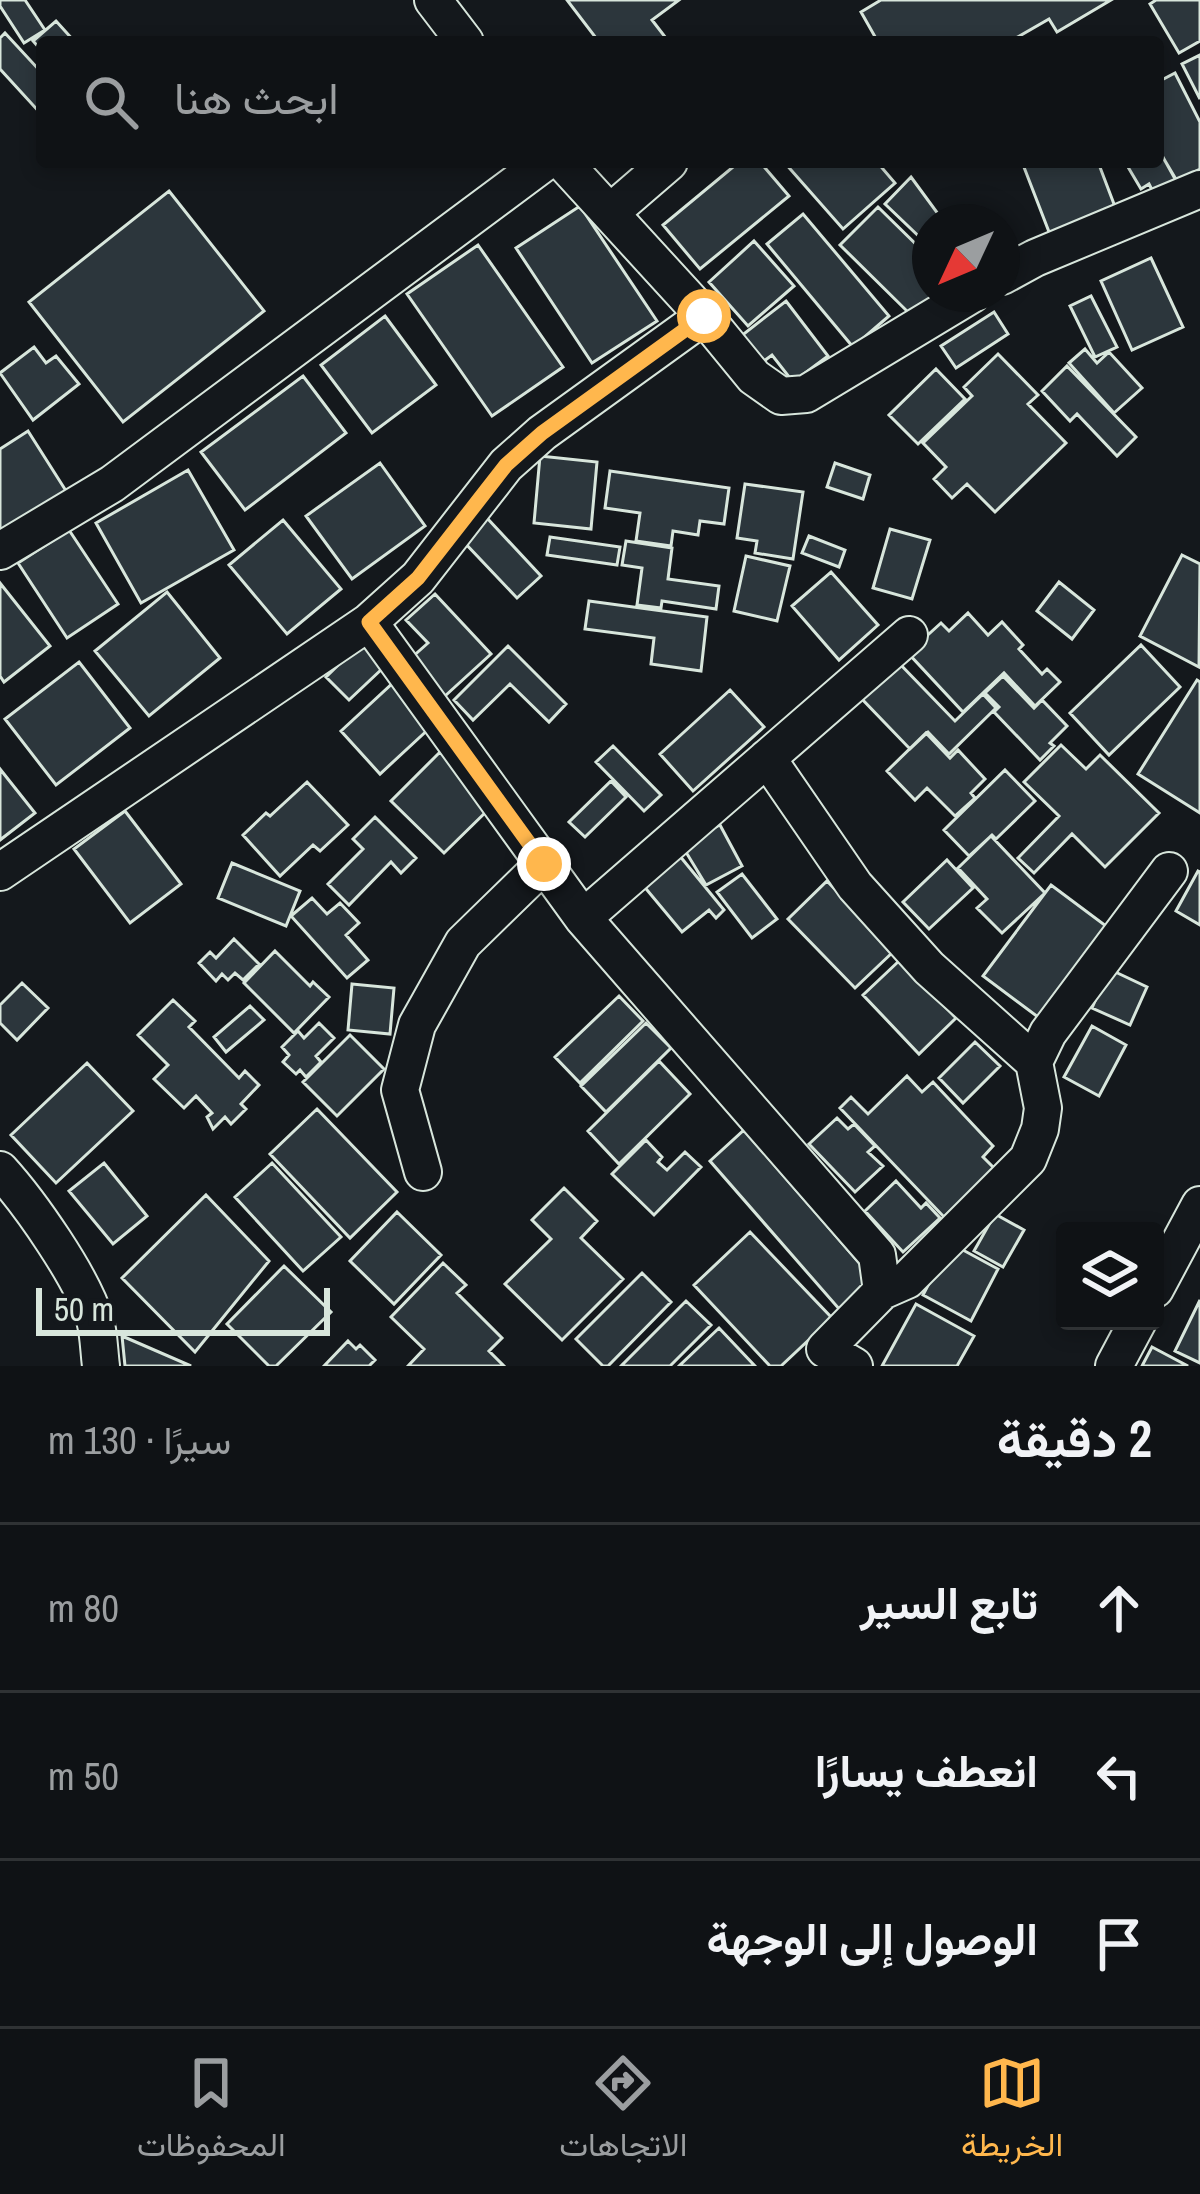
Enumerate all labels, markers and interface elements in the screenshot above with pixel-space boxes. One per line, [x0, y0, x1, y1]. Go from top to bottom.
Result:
search box [36, 36, 1164, 168]
text: ابحث هنا [174, 67, 339, 128]
icon: search [78, 69, 144, 135]
north arrow [912, 204, 1020, 312]
route start [677, 289, 731, 343]
route end [517, 837, 571, 891]
map controls [1056, 1222, 1164, 1330]
button: layers [1056, 1222, 1164, 1330]
scale bar [36, 1282, 330, 1335]
text: 50 m [54, 1287, 114, 1331]
text: 2 دقيقة [997, 1404, 1152, 1473]
text: سيرًا · 130 m [48, 1414, 231, 1466]
text: تابع السير [860, 1572, 1038, 1633]
icon: ahead [1086, 1575, 1152, 1641]
text: 80 m [48, 1582, 119, 1634]
text: انعطف يسارًا [815, 1740, 1038, 1801]
icon: left [1086, 1743, 1152, 1809]
text: 50 m [48, 1750, 119, 1802]
text: الوصول إلى الوجهة [706, 1908, 1038, 1969]
icon: arrive [1086, 1911, 1152, 1977]
tab: المحفوظات [137, 2050, 286, 2174]
tab: الاتجاهات [559, 2050, 687, 2174]
tab: الخريطة [961, 2050, 1063, 2174]

